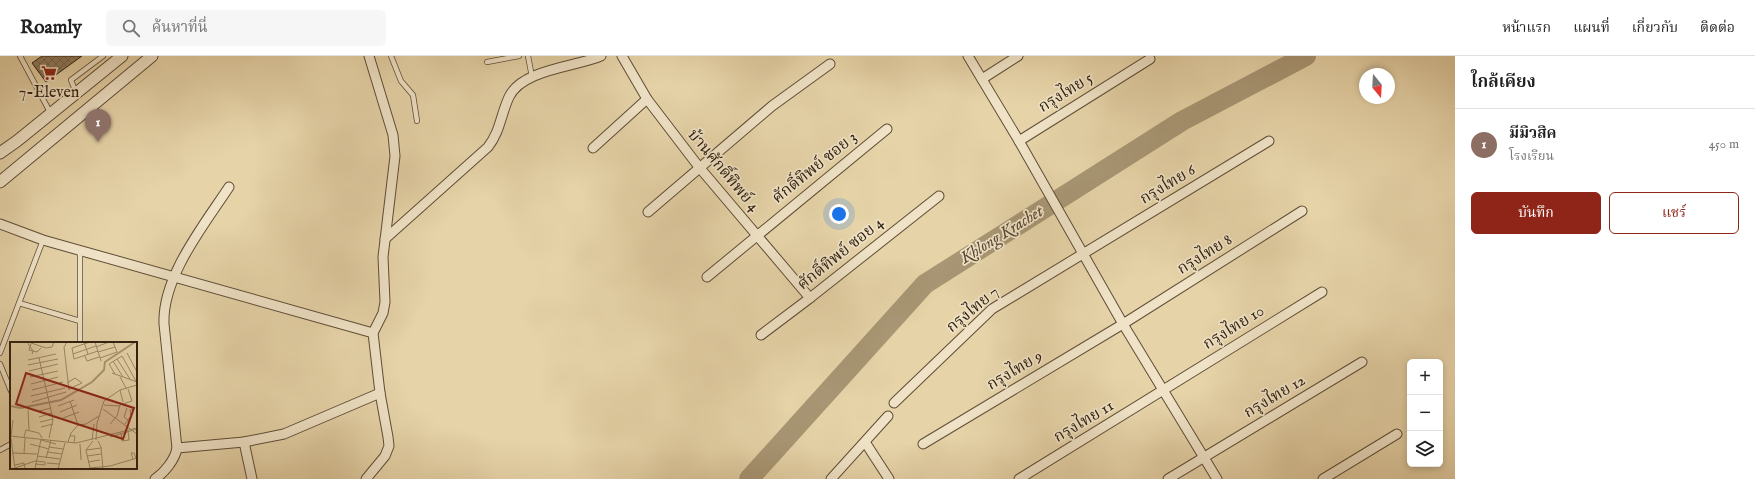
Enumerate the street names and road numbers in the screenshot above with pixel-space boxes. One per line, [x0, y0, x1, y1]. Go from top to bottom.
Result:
street label: กรุงไทย 5 [1034, 67, 1097, 118]
street label: บ้านศักดิ์ทิพย์ 4 [683, 124, 765, 216]
street label: ศักดิ์ทิพย์ ซอย 3 [767, 126, 861, 208]
street label: กรุงไทย 6 [1135, 159, 1200, 209]
street label: ศักดิ์ทิพย์ ซอย 4 [792, 211, 888, 295]
street label: กรุงไทย 8 [1173, 229, 1236, 280]
street label: กรุงไทย 7 [941, 281, 1003, 338]
street label: กรุงไทย 10 [1199, 300, 1268, 355]
street label: กรุงไทย 9 [982, 345, 1047, 395]
street label: กรุงไทย 12 [1240, 369, 1309, 423]
street label: กรุงไทย 11 [1049, 395, 1118, 448]

